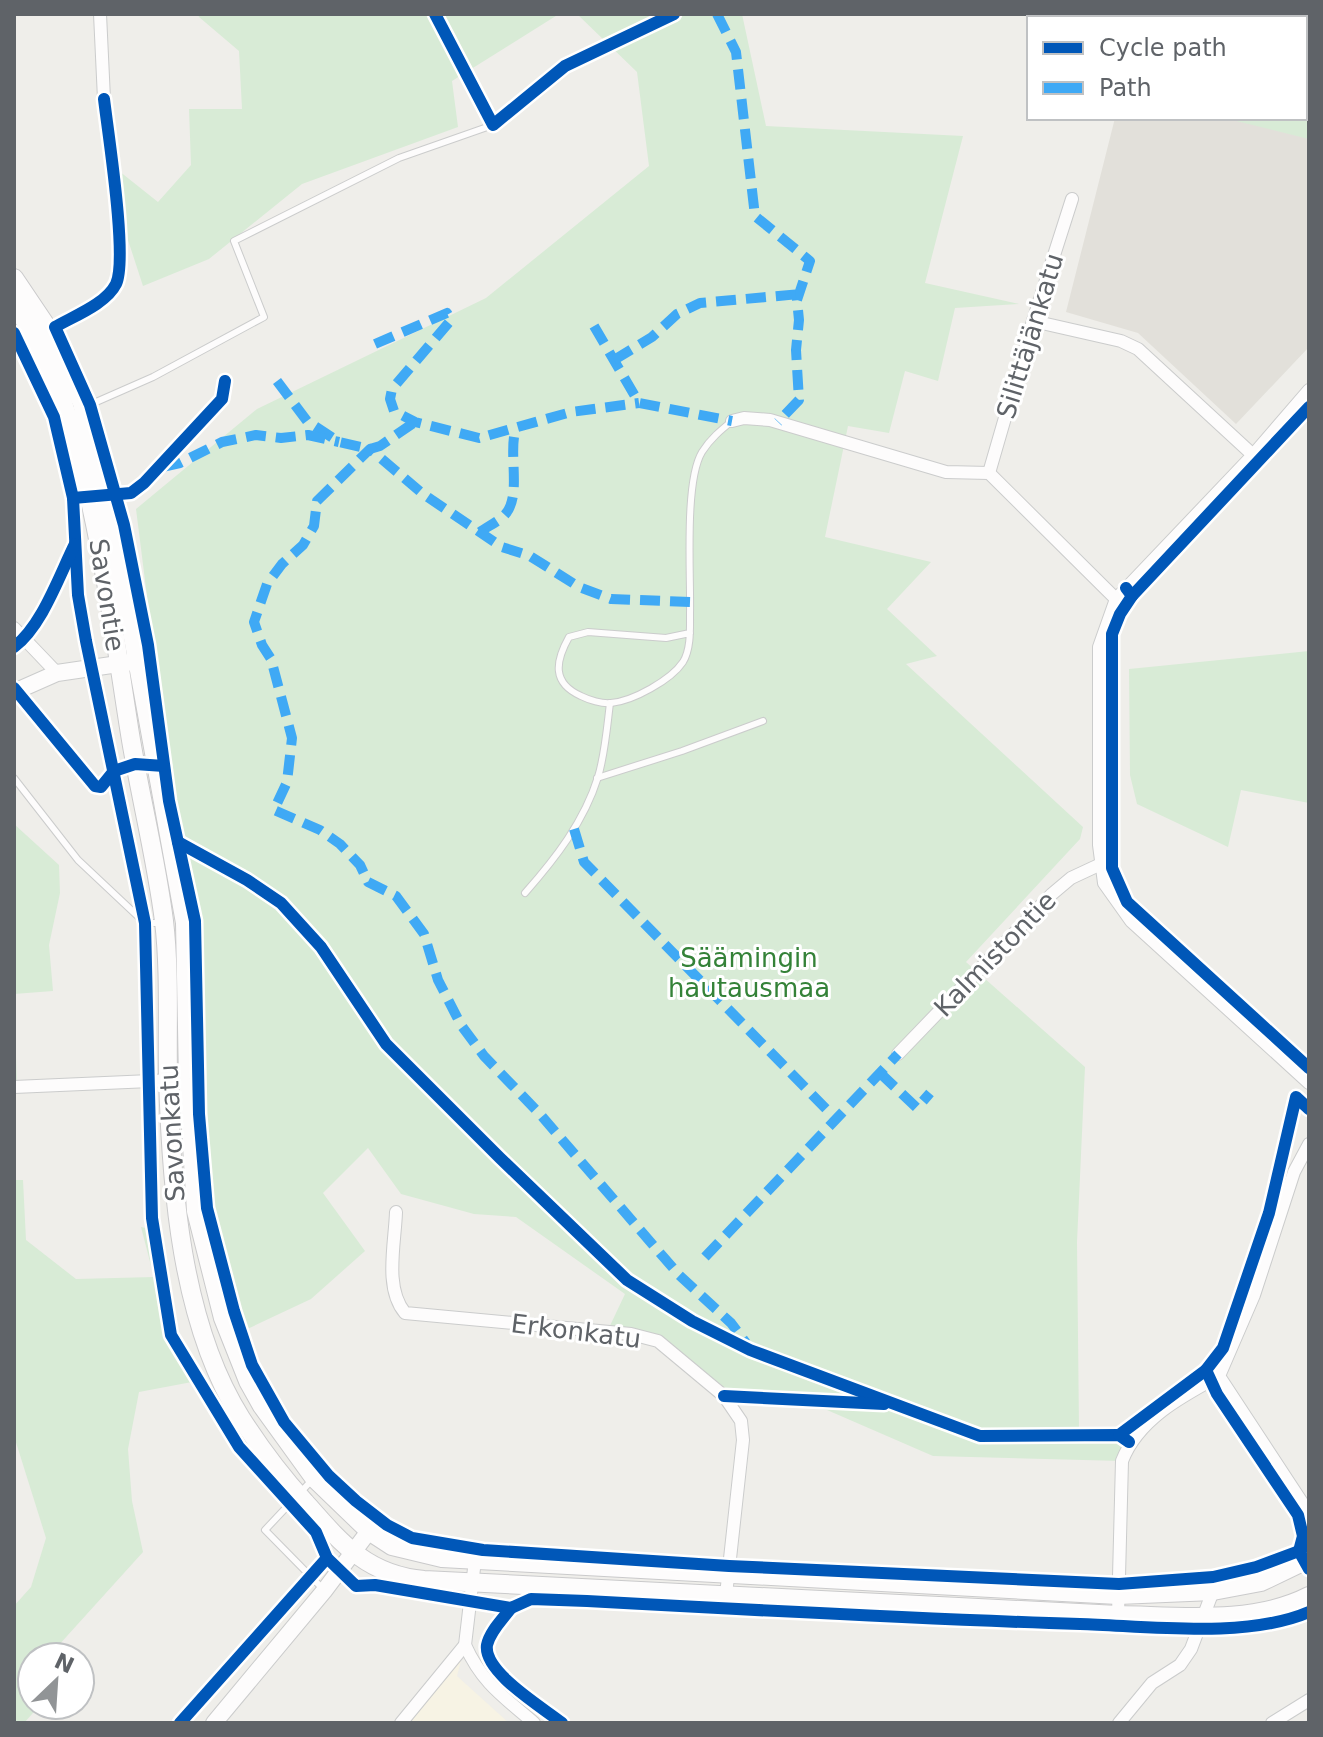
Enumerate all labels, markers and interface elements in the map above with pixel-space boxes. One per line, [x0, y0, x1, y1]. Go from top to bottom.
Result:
legend [1027, 16, 1307, 120]
text: Cycle path [1099, 34, 1227, 62]
text: Path [1099, 74, 1152, 102]
street label: Silittäjänkatu [991, 250, 1069, 422]
street label: Savontie [83, 537, 131, 653]
street label: Kalmistontie [928, 885, 1062, 1023]
park label: Säämingin hautausmaa [668, 943, 830, 1003]
street label: Savonkatu [153, 1064, 191, 1202]
street label: Erkonkatu [509, 1308, 643, 1354]
north arrow [16, 1641, 96, 1721]
text: N [51, 1648, 78, 1679]

